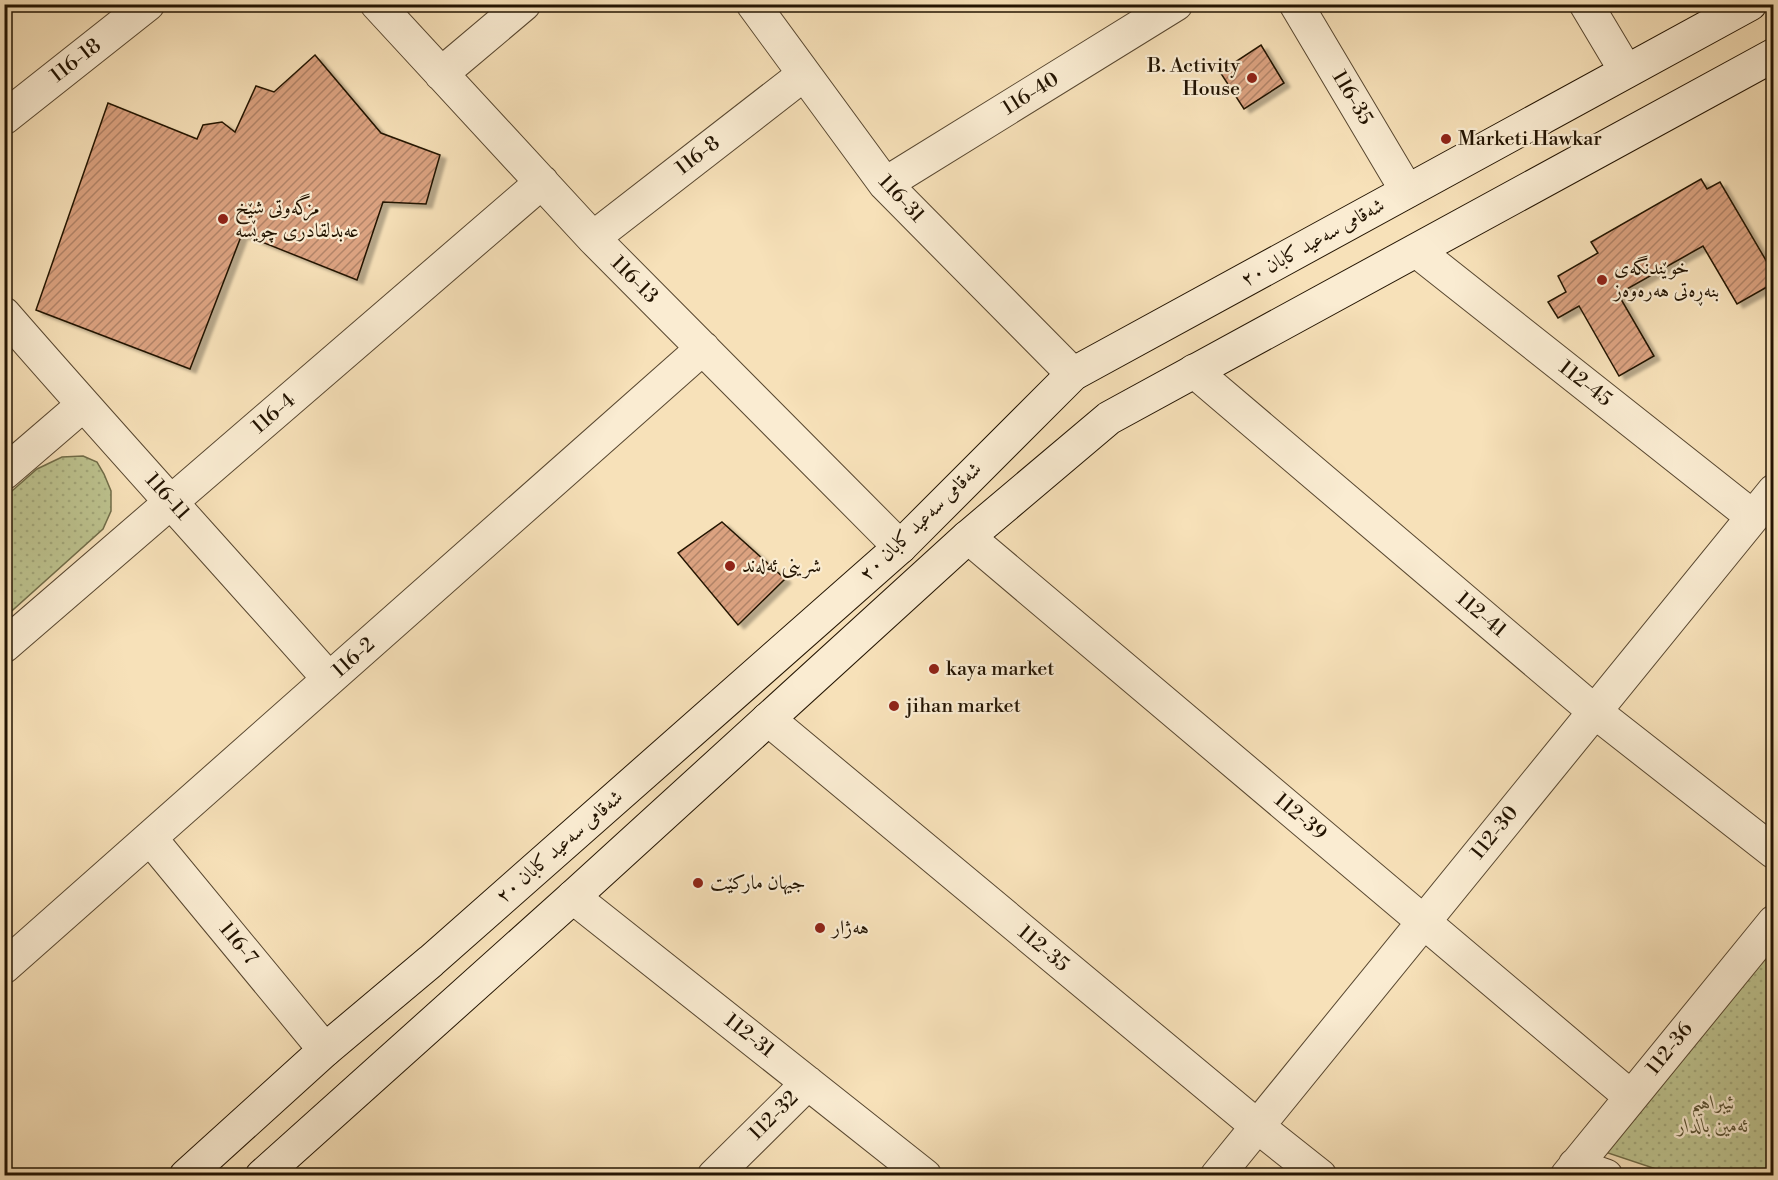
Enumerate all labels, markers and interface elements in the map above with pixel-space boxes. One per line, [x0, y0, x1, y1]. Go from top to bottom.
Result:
street label: 116-18 [46, 33, 106, 89]
place label: B. Activity House [1146, 54, 1240, 102]
street label: 116-35 [1326, 66, 1378, 130]
street label: 116-40 [998, 67, 1064, 121]
marker: B. Activity House [1245, 71, 1259, 85]
place label: Marketi Hawkar [1458, 127, 1602, 152]
street label: 116-8 [671, 131, 725, 181]
marker: Marketi Hawkar [1439, 132, 1453, 146]
street label: 116-31 [873, 170, 930, 228]
place label: مزگەوتی شێخ عەبدلقادری چوێسە [235, 193, 359, 244]
street label: شەقامی سەعید کابان ٢٠ [1237, 193, 1389, 293]
marker: مزگەوتی شێخ عەبدلقادری چوێسە [216, 212, 230, 226]
street label: 116-13 [605, 251, 663, 309]
place label: خوێندنگەی بنەڕەتی هەرەوەز [1612, 255, 1719, 306]
marker: خوێندنگەی بنەڕەتی هەرەوەز [1595, 273, 1609, 287]
street label: 112-45 [1553, 356, 1617, 412]
street label: 116-4 [247, 388, 301, 440]
street label: شەقامی سەعید کابان ٢٠ [855, 457, 987, 587]
street label: 116-11 [139, 468, 195, 526]
place label: شرینی ئەلەند [742, 554, 821, 579]
marker: شرینی ئەلەند [723, 559, 737, 573]
street label: 112-41 [1451, 587, 1512, 643]
street label: 116-2 [328, 632, 380, 684]
place label: kaya market [946, 657, 1054, 682]
marker: kaya market [927, 662, 941, 676]
place label: jihan market [905, 694, 1021, 719]
marker: jihan market [887, 699, 901, 713]
street label: شەقامی سەعید کابان ٢٠ [491, 785, 629, 909]
street label: 112-39 [1269, 788, 1331, 846]
street label: 112-30 [1466, 801, 1524, 865]
place label: جیهان مارکێت [710, 871, 806, 896]
marker: جیهان مارکێت [691, 876, 705, 890]
place label: هەژار [830, 916, 869, 941]
street label: 116-7 [213, 918, 263, 970]
street label: 112-35 [1012, 920, 1074, 978]
marker: هەژار [813, 921, 827, 935]
street label: 112-31 [719, 1009, 779, 1064]
street label: 112-36 [1641, 1018, 1699, 1080]
street label: 112-32 [744, 1086, 804, 1146]
park label: ئیبراهیم ئەمین بالدار [1675, 1091, 1749, 1139]

